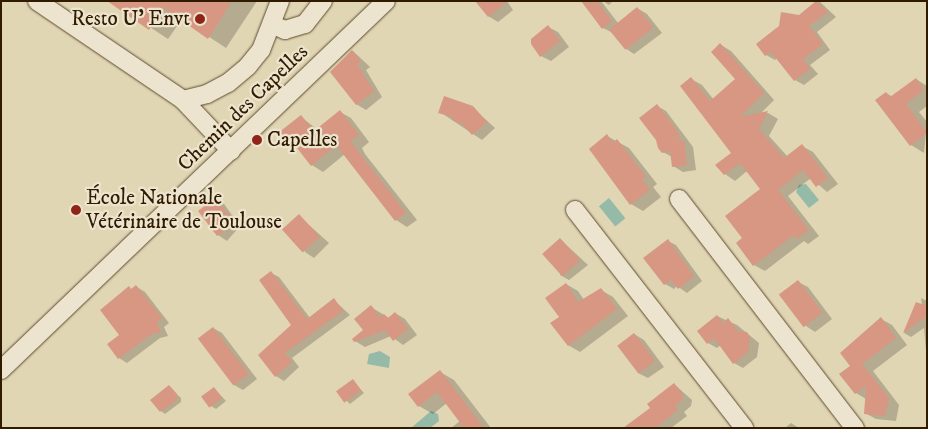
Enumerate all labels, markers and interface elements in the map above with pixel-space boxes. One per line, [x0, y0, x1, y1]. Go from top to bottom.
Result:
place label: Resto U' Envt [71, 6, 190, 32]
marker: Resto U' Envt [194, 13, 206, 25]
street label: Chemin des Capelles [173, 39, 313, 177]
place label: Capelles [267, 127, 337, 153]
marker: Capelles [251, 134, 263, 146]
place label: École Nationale Vétérinaire de Toulouse [86, 185, 282, 235]
marker: École Nationale Vétérinaire de Toulouse [70, 204, 82, 216]

